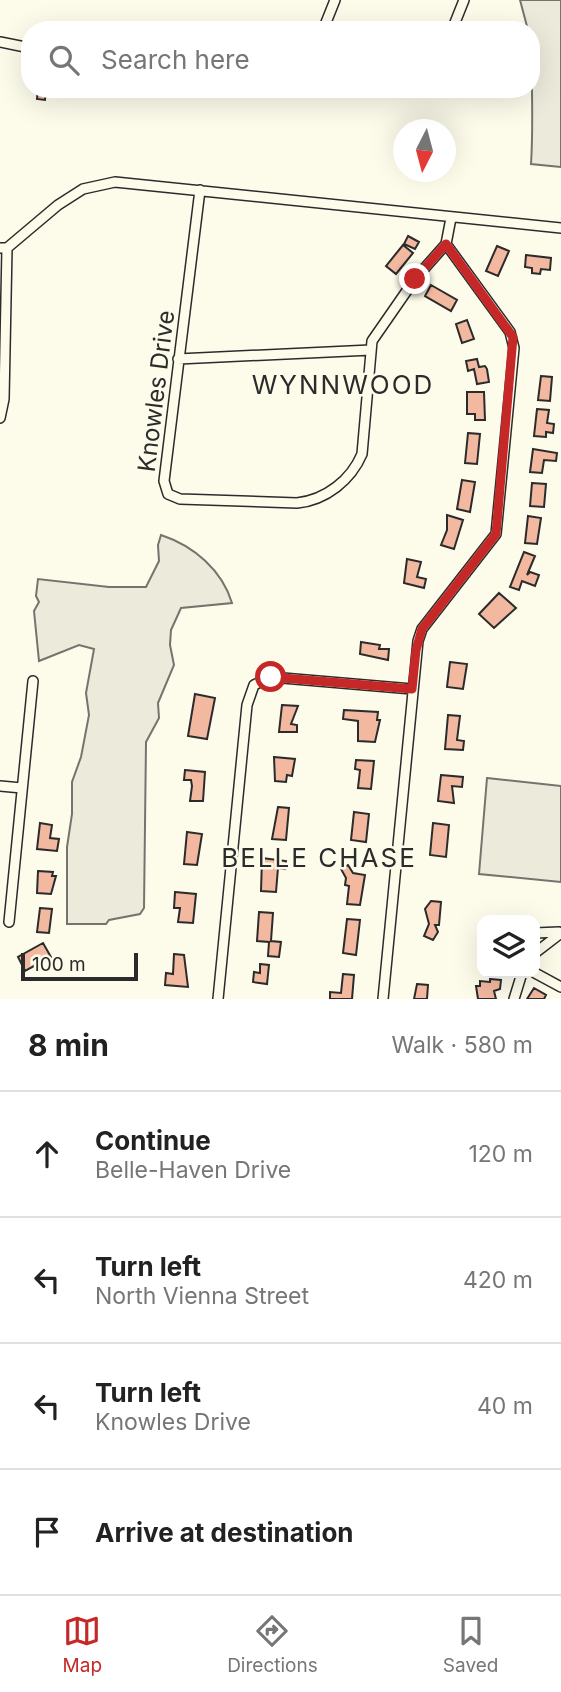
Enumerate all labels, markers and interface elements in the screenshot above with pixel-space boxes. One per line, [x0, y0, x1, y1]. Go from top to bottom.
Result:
search box [21, 21, 540, 98]
icon: search [45, 41, 83, 79]
text: Search here [101, 44, 250, 75]
north arrow [393, 119, 456, 182]
route end [399, 263, 430, 294]
street label: Knowles Drive [132, 308, 180, 474]
district label: WYNNWOOD [252, 369, 434, 400]
route start [255, 661, 286, 692]
district label: BELLE CHASE [221, 842, 417, 873]
map controls [477, 915, 540, 978]
button: layers [477, 915, 540, 978]
scale bar [21, 950, 138, 982]
text: 100 m [32, 953, 86, 976]
text: 8 min [28, 1027, 109, 1063]
text: Walk · 580 m [391, 1031, 533, 1059]
text: Continue [95, 1125, 211, 1156]
icon: ahead [28, 1135, 66, 1173]
text: 120 m [468, 1140, 533, 1168]
text: Belle-Haven Drive [95, 1156, 291, 1184]
text: Turn left [95, 1251, 201, 1282]
icon: left [28, 1261, 66, 1299]
text: 420 m [463, 1266, 533, 1294]
text: North Vienna Street [95, 1282, 309, 1310]
text: Turn left [95, 1377, 201, 1408]
icon: left [28, 1387, 66, 1425]
text: 40 m [477, 1392, 533, 1420]
text: Knowles Drive [95, 1408, 251, 1436]
icon: arrive [28, 1513, 66, 1551]
text: Arrive at destination [95, 1517, 354, 1548]
tab: Map [63, 1612, 102, 1677]
tab: Directions [227, 1612, 318, 1677]
tab: Saved [443, 1612, 498, 1677]

